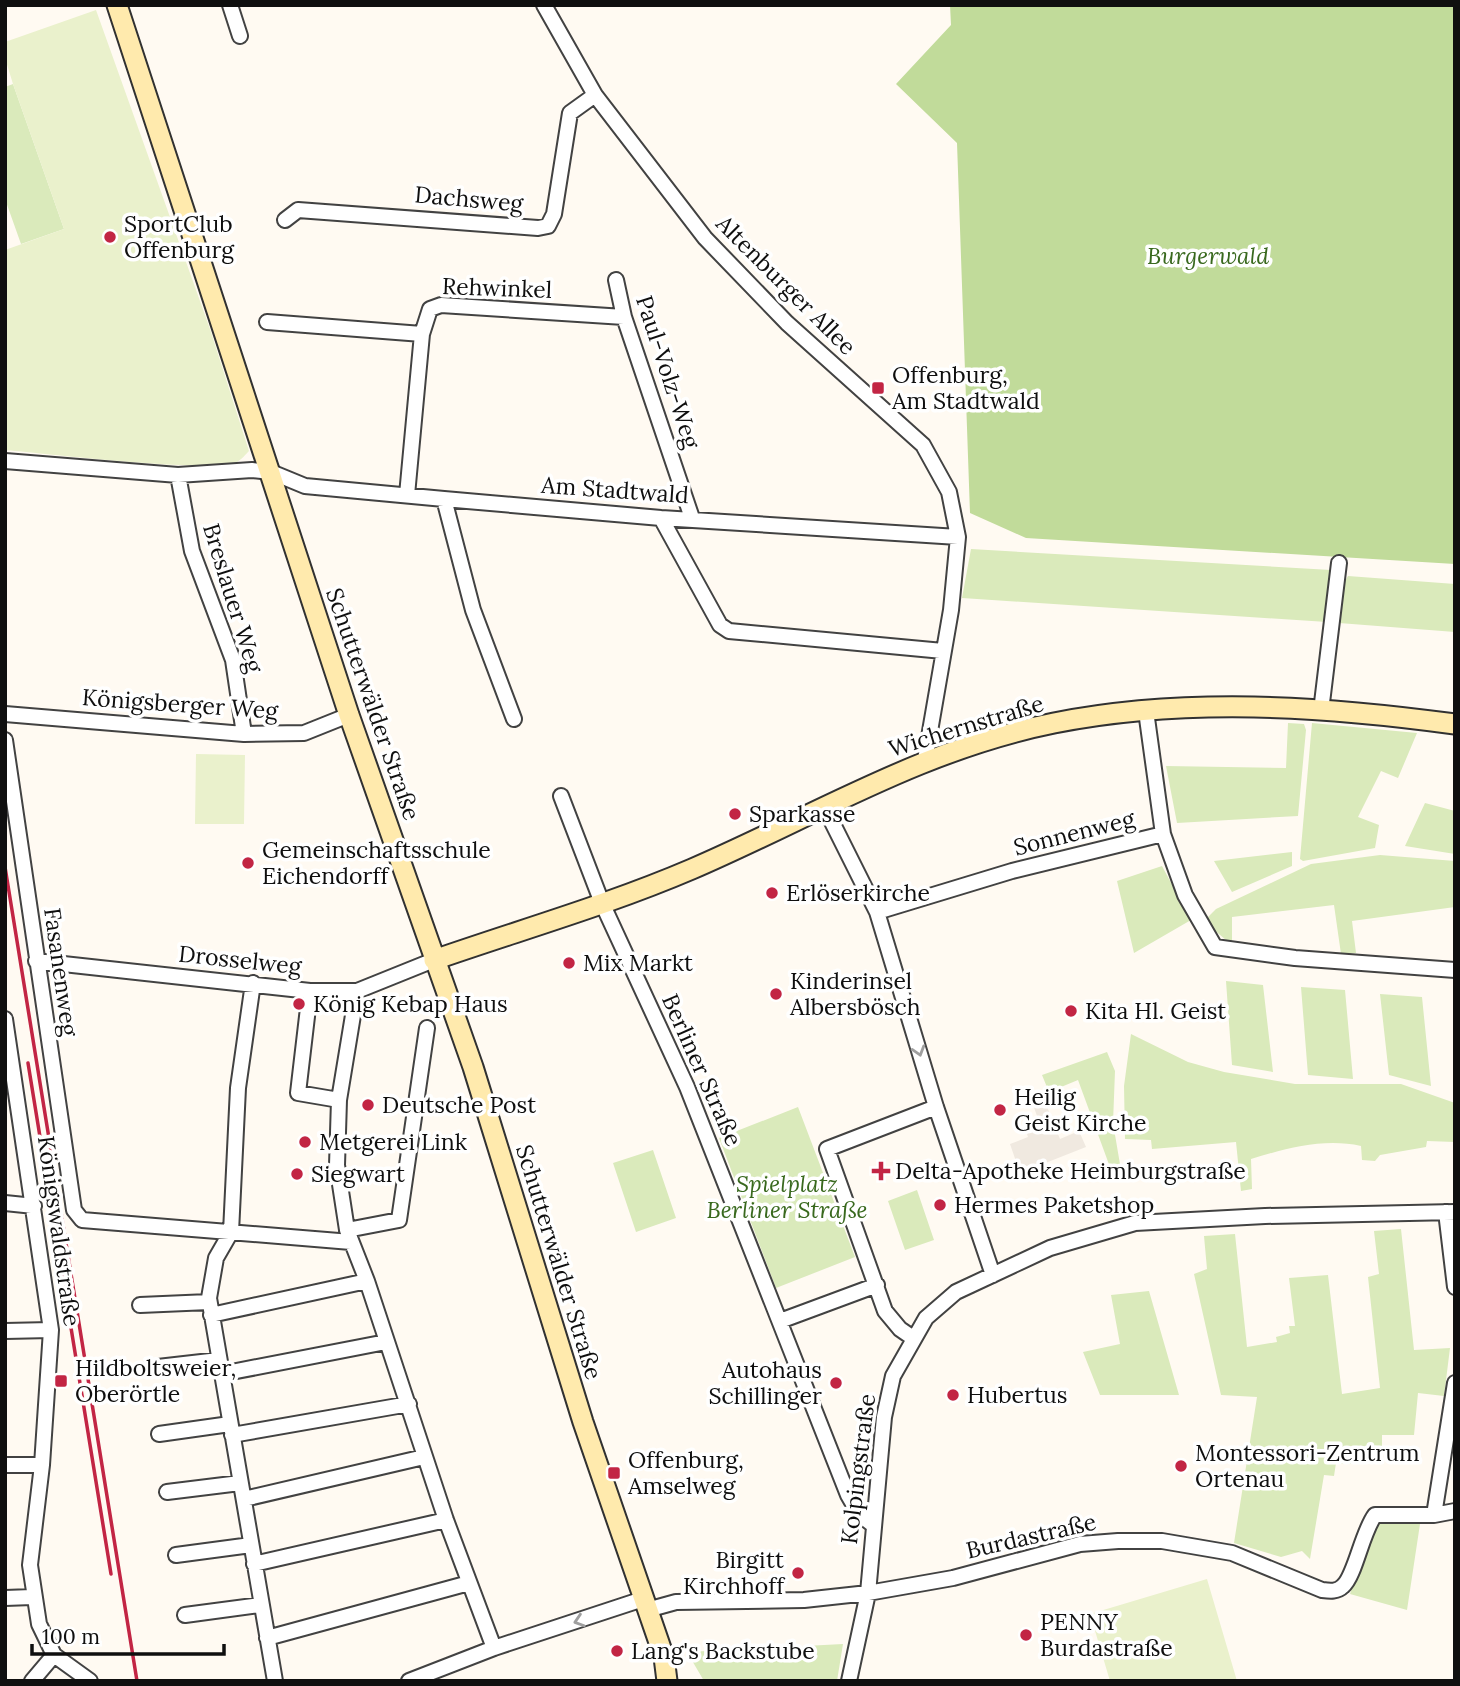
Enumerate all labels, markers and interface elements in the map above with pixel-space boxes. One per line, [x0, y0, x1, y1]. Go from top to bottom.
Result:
street label: Dachsweg [414, 179, 526, 218]
street label: Altenburger Allee [710, 208, 862, 361]
place label: SportClub Offenburg [124, 209, 235, 264]
marker: SportClub Offenburg [102, 229, 118, 245]
park label: Burgerwald [1147, 241, 1269, 270]
street label: Rehwinkel [441, 271, 553, 304]
street label: Paul-Volz-Weg [630, 292, 707, 453]
place label: Offenburg, Am Stadtwald [891, 360, 1040, 415]
marker: Offenburg, Am Stadtwald [870, 380, 886, 396]
street label: Am Stadtwald [539, 470, 690, 509]
street label: Breslauer Weg [197, 520, 270, 677]
street label: Schutterwälder Straße [320, 584, 427, 824]
street label: Königsberger Weg [81, 682, 280, 725]
street label: Wichernstraße [885, 688, 1047, 763]
place label: Sparkasse [749, 799, 855, 828]
street label: Sonnenweg [1010, 803, 1139, 862]
marker: Sparkasse [727, 806, 743, 822]
place label: Gemeinschaftsschule Eichendorff [262, 835, 491, 890]
marker: Gemeinschaftsschule Eichendorff [240, 855, 256, 871]
place label: Erlöserkirche [786, 878, 930, 907]
marker: Erlöserkirche [764, 885, 780, 901]
street label: Fasanenweg [38, 906, 85, 1039]
street label: Drosselweg [177, 939, 304, 981]
place label: Mix Markt [583, 948, 693, 977]
marker: Mix Markt [561, 955, 577, 971]
place label: Kinderinsel Albersbösch [789, 966, 921, 1021]
marker: Kinderinsel Albersbösch [768, 986, 784, 1002]
place label: König Kebap Haus [313, 989, 508, 1018]
street label: Berliner Straße [656, 989, 749, 1150]
marker: König Kebap Haus [291, 996, 307, 1012]
place label: Kita Hl. Geist [1085, 996, 1226, 1025]
marker: Kita Hl. Geist [1063, 1003, 1079, 1019]
one-way arrow [911, 1045, 926, 1057]
place label: Heilig Geist Kirche [1014, 1082, 1146, 1137]
place label: Deutsche Post [382, 1090, 536, 1119]
marker: Deutsche Post [360, 1097, 376, 1113]
marker: Heilig Geist Kirche [992, 1102, 1008, 1118]
place label: Metgerei Link [319, 1127, 468, 1156]
street label: Königswaldstraße [32, 1134, 87, 1328]
marker: Metgerei Link [297, 1134, 313, 1150]
street label: Schutterwälder Straße [510, 1141, 609, 1383]
place label: Delta-Apotheke Heimburgstraße [895, 1156, 1246, 1185]
place label: Siegwart [311, 1159, 405, 1188]
marker: Delta-Apotheke Heimburgstraße [873, 1163, 889, 1179]
marker: Siegwart [289, 1166, 305, 1182]
park label: Spielplatz Berliner Straße [706, 1169, 868, 1224]
place label: Hermes Paketshop [954, 1190, 1154, 1219]
marker: Hermes Paketshop [932, 1197, 948, 1213]
place label: Hildboltsweier, Oberörtle [75, 1353, 236, 1408]
place label: Autohaus Schillinger [709, 1355, 822, 1410]
marker: Hildboltsweier, Oberörtle [53, 1373, 69, 1389]
marker: Autohaus Schillinger [828, 1375, 844, 1391]
place label: Hubertus [967, 1380, 1068, 1409]
marker: Hubertus [945, 1387, 961, 1403]
street label: Kolpingstraße [834, 1392, 881, 1546]
place label: Montessori-Zentrum Ortenau [1195, 1438, 1420, 1493]
place label: Offenburg, Amselweg [627, 1445, 744, 1500]
marker: Montessori-Zentrum Ortenau [1173, 1458, 1189, 1474]
marker: Offenburg, Amselweg [606, 1465, 622, 1481]
street label: Burdastraße [963, 1506, 1099, 1565]
place label: Birgitt Kirchhoff [683, 1545, 786, 1600]
marker: Birgitt Kirchhoff [790, 1565, 806, 1581]
place label: PENNY Burdastraße [1040, 1607, 1173, 1662]
scale bar [32, 1612, 224, 1656]
one-way arrow [573, 1613, 585, 1627]
text: 100 m [42, 1623, 100, 1650]
marker: PENNY Burdastraße [1018, 1627, 1034, 1643]
place label: Lang's Backstube [631, 1636, 815, 1665]
marker: Lang's Backstube [609, 1643, 625, 1659]

